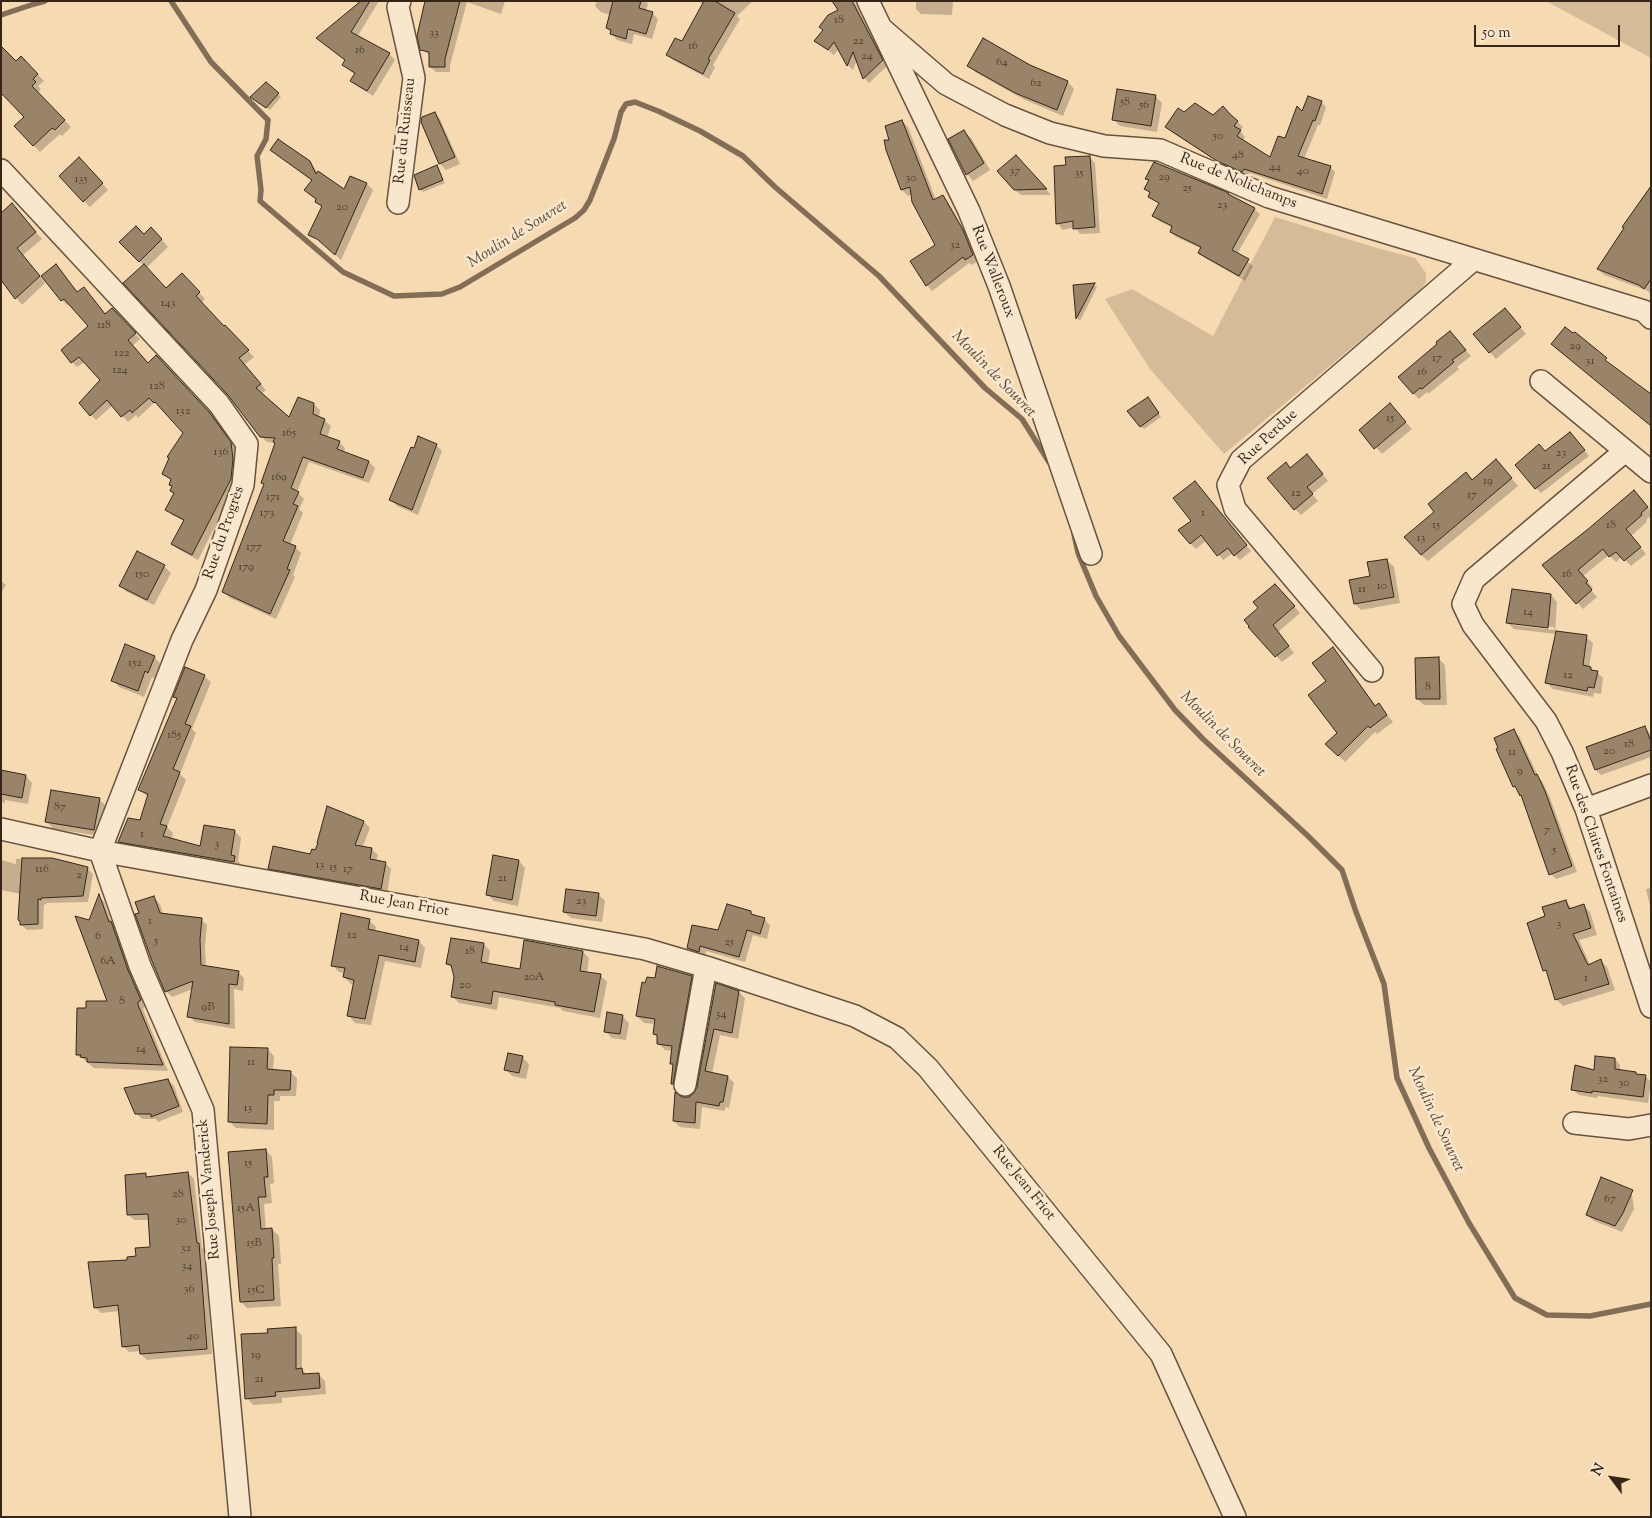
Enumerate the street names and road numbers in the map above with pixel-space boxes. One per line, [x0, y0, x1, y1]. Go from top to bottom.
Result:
street label: Rue du Ruisseau [391, 77, 421, 185]
street label: Rue de Nolichamps [1177, 150, 1299, 214]
street label: Rue Walleroux [966, 223, 1018, 321]
street label: Rue Perdue [1236, 406, 1302, 470]
street label: Rue du Progrès [201, 484, 249, 582]
street label: Rue des Claires Fontaines [1560, 763, 1630, 925]
street label: Rue Jean Friot [358, 888, 450, 922]
street label: Rue Joseph Vanderick [195, 1118, 225, 1260]
street label: Rue Jean Friot [987, 1143, 1059, 1225]

